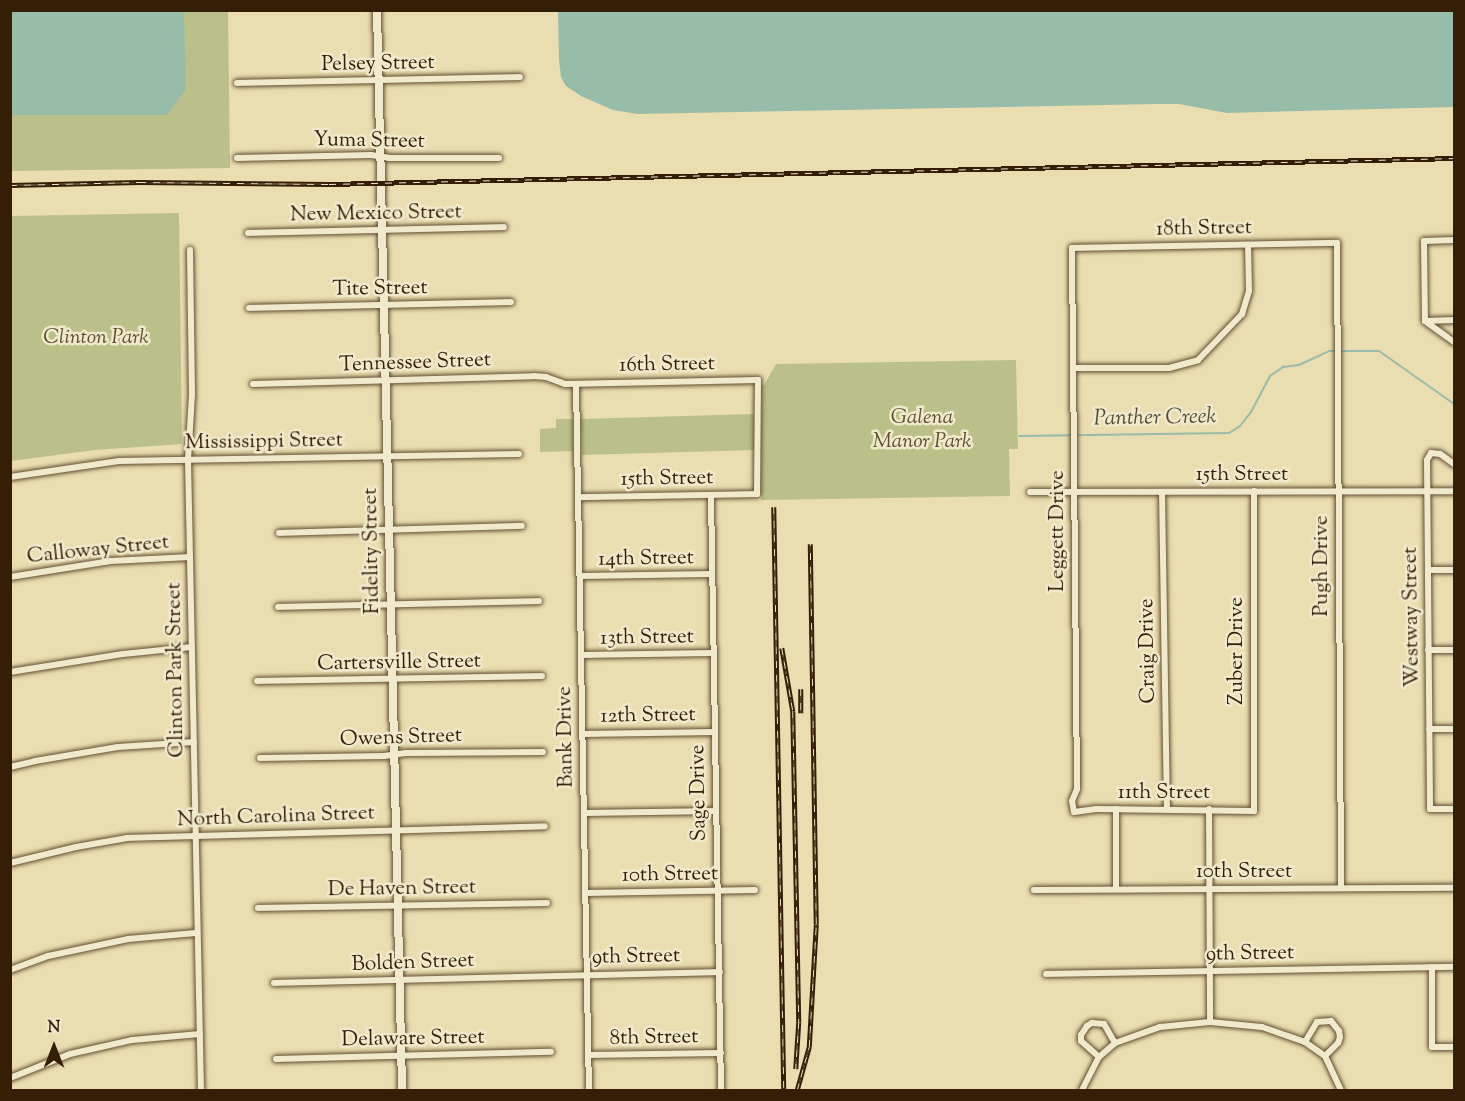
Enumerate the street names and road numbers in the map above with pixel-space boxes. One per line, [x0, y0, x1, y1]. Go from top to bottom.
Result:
street label: Pelsey Street [321, 50, 435, 78]
street label: Yuma Street [313, 127, 425, 155]
street label: New Mexico Street [290, 200, 462, 228]
street label: 18th Street [1156, 216, 1252, 242]
street label: Tite Street [332, 276, 428, 302]
street label: Tennessee Street [339, 348, 491, 378]
street label: 16th Street [619, 352, 715, 378]
street label: Mississippi Street [185, 428, 343, 456]
street label: 15th Street [1196, 462, 1288, 488]
street label: 15th Street [621, 466, 713, 492]
street label: Leggett Drive [1045, 470, 1071, 592]
street label: Fidelity Street [358, 488, 386, 614]
street label: Pugh Drive [1309, 515, 1335, 617]
street label: Calloway Street [26, 530, 170, 570]
street label: 14th Street [598, 546, 694, 572]
street label: Westway Street [1398, 546, 1426, 688]
street label: Clinton Park Street [162, 582, 190, 758]
street label: Zuber Drive [1224, 597, 1250, 705]
street label: Craig Drive [1134, 598, 1162, 704]
street label: 13th Street [600, 625, 694, 651]
street label: Cartersville Street [317, 649, 481, 677]
street label: Bank Drive [553, 686, 579, 788]
street label: 12th Street [600, 703, 696, 729]
street label: Owens Street [340, 723, 462, 753]
street label: Sage Drive [686, 744, 712, 842]
street label: 11th Street [1118, 780, 1210, 806]
street label: North Carolina Street [177, 801, 375, 833]
street label: 10th Street [1196, 859, 1292, 885]
street label: 10th Street [622, 862, 718, 888]
street label: De Haven Street [328, 875, 476, 903]
street label: 9th Street [1206, 941, 1294, 967]
street label: 9th Street [592, 944, 680, 970]
street label: Bolden Street [351, 948, 475, 978]
street label: Delaware Street [341, 1025, 485, 1053]
street label: 8th Street [609, 1025, 699, 1051]

